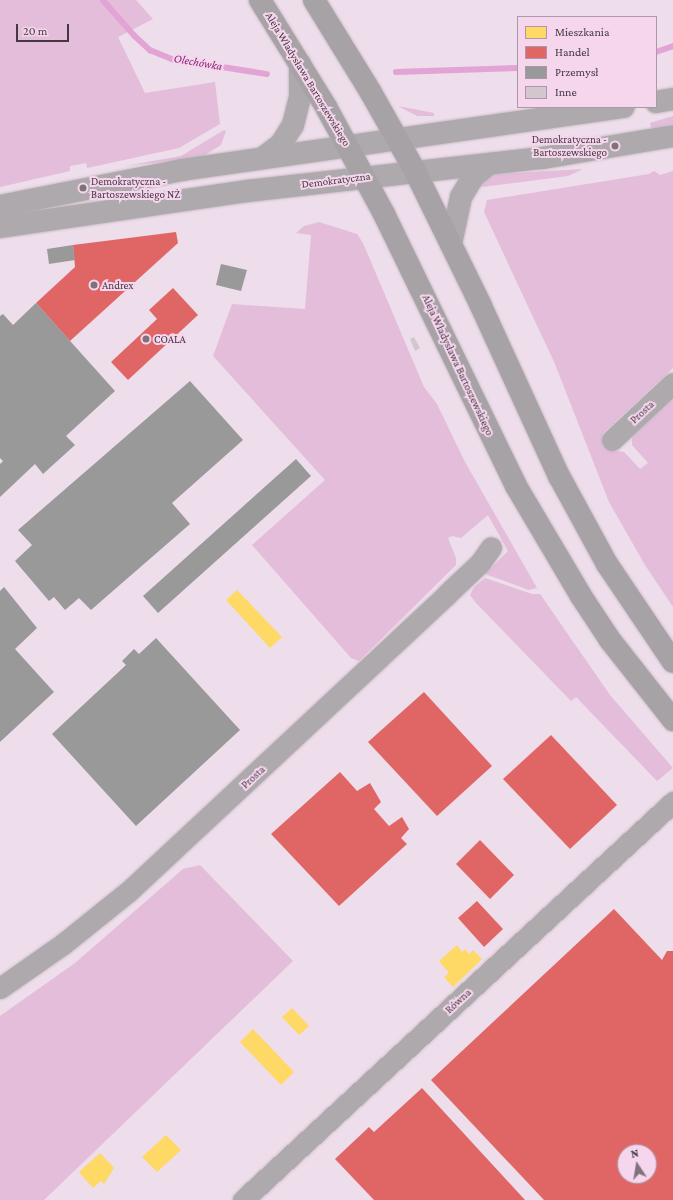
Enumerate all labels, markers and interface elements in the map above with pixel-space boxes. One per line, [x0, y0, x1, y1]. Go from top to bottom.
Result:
street label: Aleja Władysława Bartoszewskiego [263, 10, 353, 148]
scale bar [18, 16, 71, 42]
legend [517, 16, 657, 108]
text: 20 m [23, 24, 47, 38]
text: Mieszkania [555, 25, 610, 39]
text: Handel [555, 45, 590, 59]
water label: Olechówka [173, 52, 223, 74]
text: Przemysł [555, 65, 599, 79]
text: Inne [555, 85, 577, 99]
place label: Demokratyczna - Bartoszewskiego [532, 133, 607, 159]
marker: Demokratyczna - Bartoszewskiego [610, 141, 620, 151]
street label: Demokratyczna [301, 169, 371, 191]
place label: Demokratyczna - Bartoszewskiego NŻ [91, 175, 180, 201]
marker: Demokratyczna - Bartoszewskiego NŻ [78, 183, 88, 193]
place label: Andrex [102, 278, 133, 292]
marker: Andrex [89, 280, 99, 290]
street label: Aleja Władysława Bartoszewskiego [419, 292, 497, 438]
place label: COALA [154, 332, 186, 346]
marker: COALA [141, 334, 151, 344]
street label: Prosta [627, 398, 657, 426]
street label: Prosta [238, 763, 268, 791]
street label: Równa [442, 986, 474, 1016]
north arrow [617, 1144, 657, 1184]
text: N [630, 1147, 640, 1160]

